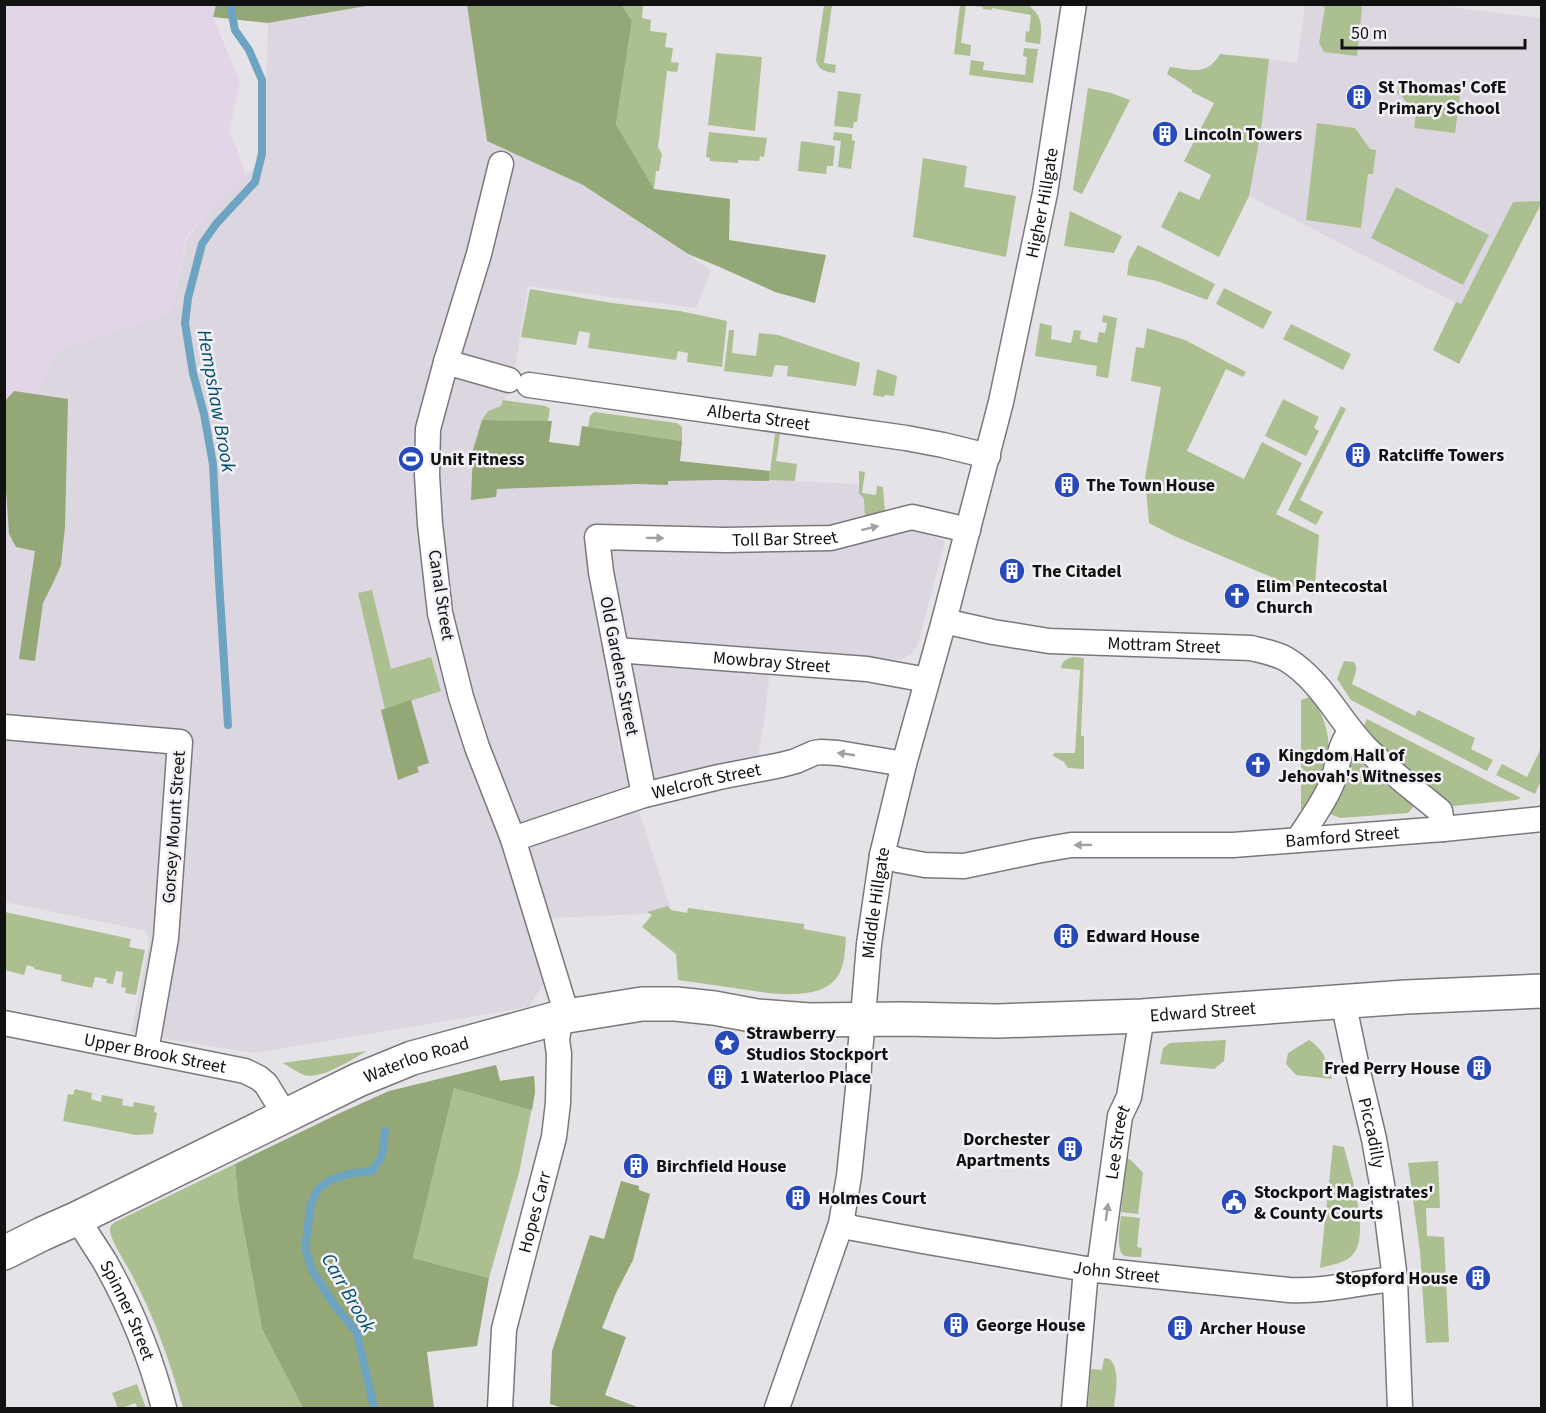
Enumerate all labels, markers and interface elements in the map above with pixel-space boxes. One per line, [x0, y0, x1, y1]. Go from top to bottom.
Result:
scale bar [1342, 12, 1525, 50]
text: 50 m [1351, 21, 1387, 46]
place label: St Thomas' CofE Primary School [1378, 75, 1507, 121]
building icon: St Thomas' CofE Primary School [1344, 82, 1374, 112]
building icon: Lincoln Towers [1150, 119, 1180, 149]
place label: Lincoln Towers [1184, 122, 1302, 147]
street label: Higher Hillgate [1019, 146, 1064, 260]
water label: Hempshaw Brook [190, 328, 242, 475]
street label: Alberta Street [706, 398, 812, 437]
building icon: Ratcliffe Towers [1343, 440, 1373, 470]
place label: Ratcliffe Towers [1378, 443, 1504, 468]
sports icon: Unit Fitness [396, 444, 426, 474]
place label: Unit Fitness [430, 447, 525, 472]
building icon: The Town House [1052, 470, 1082, 500]
place label: The Town House [1086, 473, 1215, 498]
one-way arrow [861, 523, 879, 532]
street label: Toll Bar Street [732, 524, 840, 552]
one-way arrow [646, 533, 665, 543]
street label: Canal Street [421, 548, 461, 642]
building icon: The Citadel [997, 556, 1027, 586]
place label: The Citadel [1032, 559, 1121, 584]
place label: Elim Pentecostal Church [1256, 574, 1387, 620]
church icon: Elim Pentecostal Church [1222, 581, 1252, 611]
street label: Old Gardens Street [593, 594, 645, 738]
street label: Mottram Street [1107, 631, 1221, 659]
street label: Mowbray Street [712, 645, 831, 679]
place label: Kingdom Hall of Jehovah's Witnesses [1278, 743, 1441, 789]
street label: Gorsey Mount Street [156, 750, 192, 904]
one-way arrow [836, 750, 855, 759]
church icon: Kingdom Hall of Jehovah's Witnesses [1243, 750, 1273, 780]
street label: Welcroft Street [649, 757, 763, 805]
street label: Bamford Street [1284, 820, 1400, 853]
one-way arrow [1074, 841, 1093, 850]
street label: Middle Hillgate [855, 844, 896, 960]
building icon: Edward House [1051, 921, 1081, 951]
place label: Edward House [1086, 924, 1200, 949]
street label: Edward Street [1149, 995, 1256, 1028]
place label: Strawberry Studios Stockport [746, 1021, 888, 1067]
street label: Upper Brook Street [82, 1027, 228, 1079]
place icon: Strawberry Studios Stockport [712, 1028, 742, 1058]
street label: Waterloo Road [360, 1030, 472, 1089]
building icon: Fred Perry House [1464, 1053, 1494, 1083]
place label: Fred Perry House [1324, 1056, 1460, 1081]
building icon: 1 Waterloo Place [705, 1062, 735, 1092]
place label: 1 Waterloo Place [740, 1065, 871, 1090]
street label: Piccadilly [1352, 1095, 1392, 1171]
street label: Lee Street [1099, 1101, 1136, 1181]
place label: Dorchester Apartments [955, 1127, 1051, 1173]
building icon: Dorchester Apartments [1055, 1134, 1085, 1164]
building icon: Birchfield House [621, 1151, 651, 1181]
place label: Birchfield House [656, 1154, 787, 1179]
street label: Hopes Carr [512, 1168, 557, 1256]
place label: Stockport Magistrates' & County Courts [1254, 1180, 1434, 1226]
building icon: Holmes Court [783, 1183, 813, 1213]
place label: Holmes Court [818, 1186, 926, 1211]
public building icon: Stockport Magistrates' & County Courts [1219, 1187, 1249, 1217]
one-way arrow [1102, 1202, 1112, 1221]
water label: Carr Brook [314, 1248, 382, 1338]
street label: Spinner Street [94, 1255, 161, 1364]
street label: John Street [1071, 1255, 1161, 1289]
building icon: Stopford House [1463, 1263, 1493, 1293]
place label: Stopford House [1335, 1266, 1458, 1291]
building icon: George House [941, 1310, 971, 1340]
place label: George House [976, 1313, 1086, 1338]
building icon: Archer House [1165, 1313, 1195, 1343]
place label: Archer House [1199, 1316, 1306, 1341]

